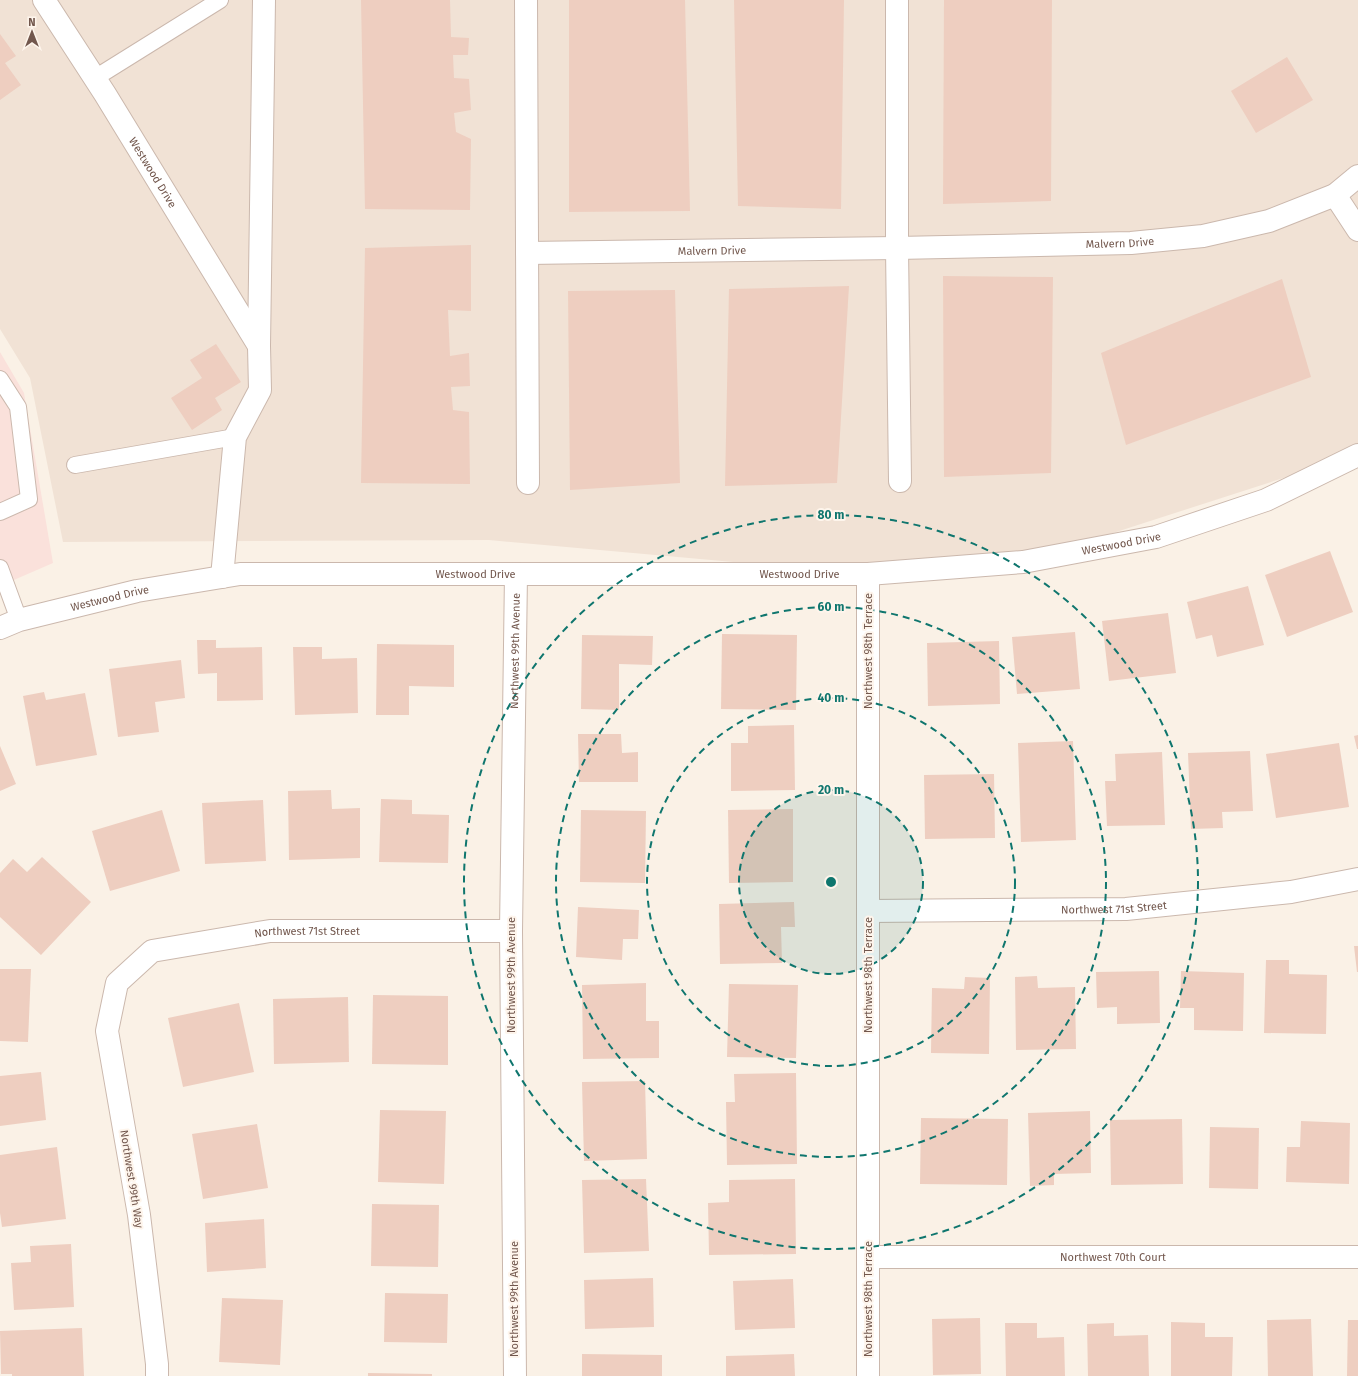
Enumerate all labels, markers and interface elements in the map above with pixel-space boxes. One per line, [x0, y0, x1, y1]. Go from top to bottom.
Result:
north arrow [12, 12, 52, 52]
text: N [28, 16, 36, 29]
street label: Westwood Drive [126, 135, 179, 210]
street label: Malvern Drive [1086, 235, 1155, 251]
street label: Malvern Drive [678, 244, 746, 258]
text: 80 m [818, 508, 844, 522]
street label: Westwood Drive [1081, 530, 1163, 558]
street label: Westwood Drive [435, 568, 516, 581]
street label: Westwood Drive [759, 568, 840, 581]
street label: Westwood Drive [69, 583, 150, 614]
street label: Northwest 99th Avenue [508, 593, 523, 709]
street label: Northwest 98th Terrace [862, 593, 875, 709]
text: 60 m [818, 600, 844, 614]
text: 40 m [818, 691, 844, 705]
text: 20 m [818, 783, 844, 797]
centre of rings [824, 875, 838, 889]
street label: Northwest 71st Street [1061, 899, 1167, 917]
street label: Northwest 99th Avenue [505, 917, 518, 1033]
street label: Northwest 98th Terrace [862, 917, 875, 1033]
street label: Northwest 71st Street [253, 925, 360, 941]
street label: Northwest 99th Way [117, 1129, 146, 1230]
street label: Northwest 99th Avenue [508, 1241, 521, 1357]
street label: Northwest 98th Terrace [862, 1241, 875, 1357]
street label: Northwest 70th Court [1060, 1251, 1166, 1264]

